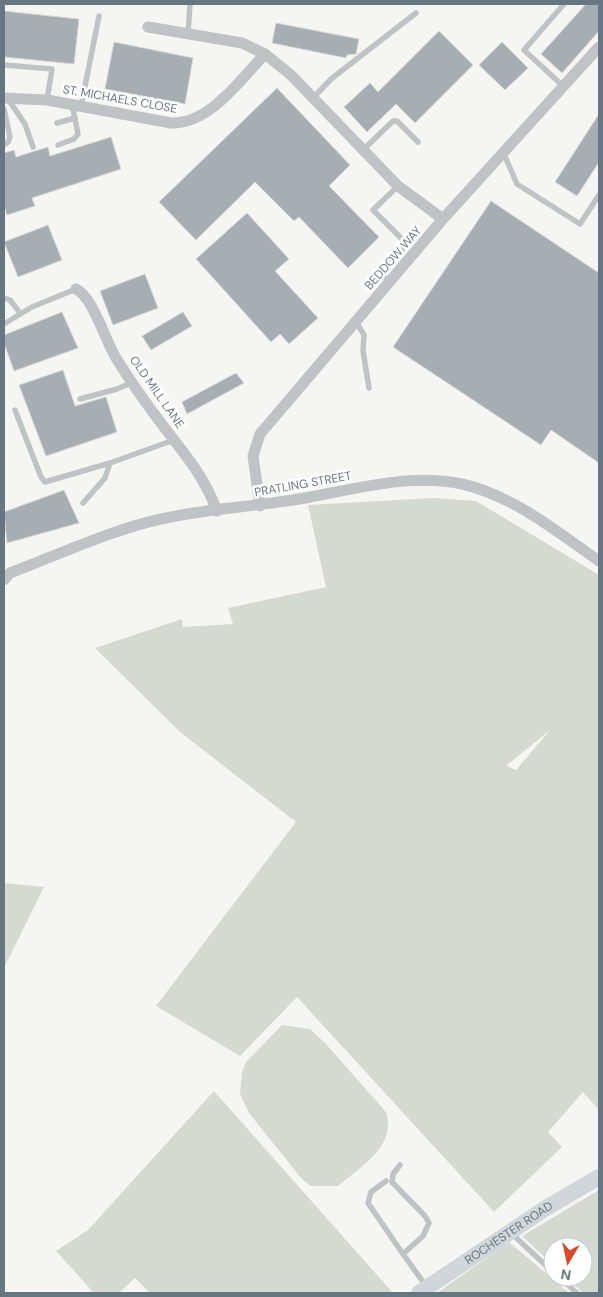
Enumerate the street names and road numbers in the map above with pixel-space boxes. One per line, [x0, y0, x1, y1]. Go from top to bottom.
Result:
street label: ST. MICHAELS CLOSE [62, 81, 179, 117]
street label: BEDDOW WAY [361, 223, 425, 293]
street label: OLD MILL LANE [126, 353, 188, 432]
street label: PRATLING STREET [253, 468, 353, 500]
street label: ROCHESTER ROAD [462, 1198, 556, 1268]

